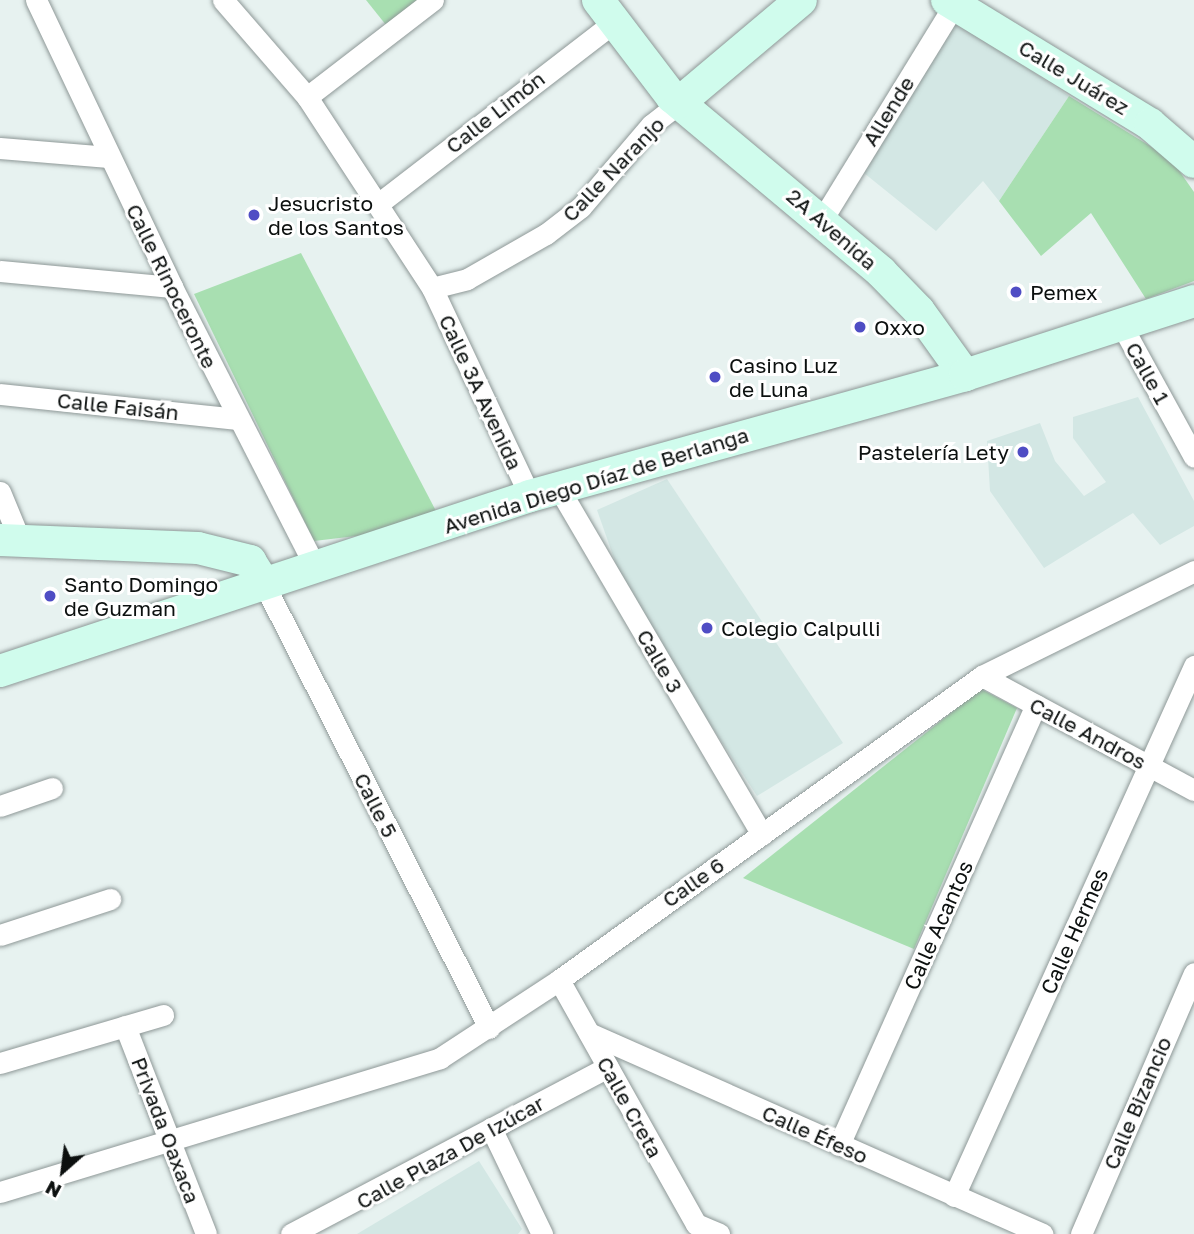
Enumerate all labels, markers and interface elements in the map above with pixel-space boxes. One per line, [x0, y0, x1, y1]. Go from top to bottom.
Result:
street label: Calle Juárez [1014, 34, 1134, 120]
street label: Calle Limón [441, 66, 549, 158]
street label: Allende [857, 72, 919, 150]
street label: Calle Naranjo [557, 111, 669, 227]
street label: 2A Avenida [782, 183, 882, 275]
place label: Jesucristo de los Santos [268, 190, 404, 240]
street label: Calle Rinoceronte [121, 200, 223, 372]
marker: Jesucristo de los Santos [246, 207, 262, 223]
place label: Pemex [1030, 279, 1098, 305]
marker: Pemex [1008, 284, 1024, 300]
street label: Calle 3A Avenida [434, 311, 528, 473]
place label: Oxxo [874, 314, 925, 340]
marker: Oxxo [852, 319, 868, 335]
street label: Calle 1 [1121, 338, 1175, 408]
place label: Casino Luz de Luna [729, 352, 838, 402]
marker: Casino Luz de Luna [707, 369, 723, 385]
street label: Calle Faisán [56, 387, 180, 425]
street label: Avenida Diego Díaz de Berlanga [441, 422, 751, 538]
place label: Pastelería Lety [858, 439, 1009, 465]
marker: Pastelería Lety [1015, 444, 1031, 460]
place label: Santo Domingo de Guzman [64, 571, 218, 621]
marker: Santo Domingo de Guzman [42, 588, 58, 604]
place label: Colegio Calpulli [721, 615, 881, 641]
marker: Colegio Calpulli [699, 620, 715, 636]
street label: Calle 3 [632, 625, 688, 697]
street label: Calle Andros [1025, 692, 1151, 774]
street label: Calle 5 [349, 769, 403, 841]
street label: Calle 6 [657, 852, 729, 912]
street label: Calle Acantos [898, 856, 978, 994]
street label: Calle Hermes [1035, 864, 1113, 998]
street label: Calle Bizancio [1098, 1033, 1176, 1173]
street label: Calle Creta [592, 1052, 668, 1162]
street label: Privada Oaxaca [127, 1053, 205, 1207]
street label: Calle Plaza De Izúcar [352, 1090, 548, 1214]
street label: Calle Éfeso [758, 1100, 872, 1168]
north arrow [28, 1136, 98, 1206]
text: N [41, 1176, 65, 1204]

